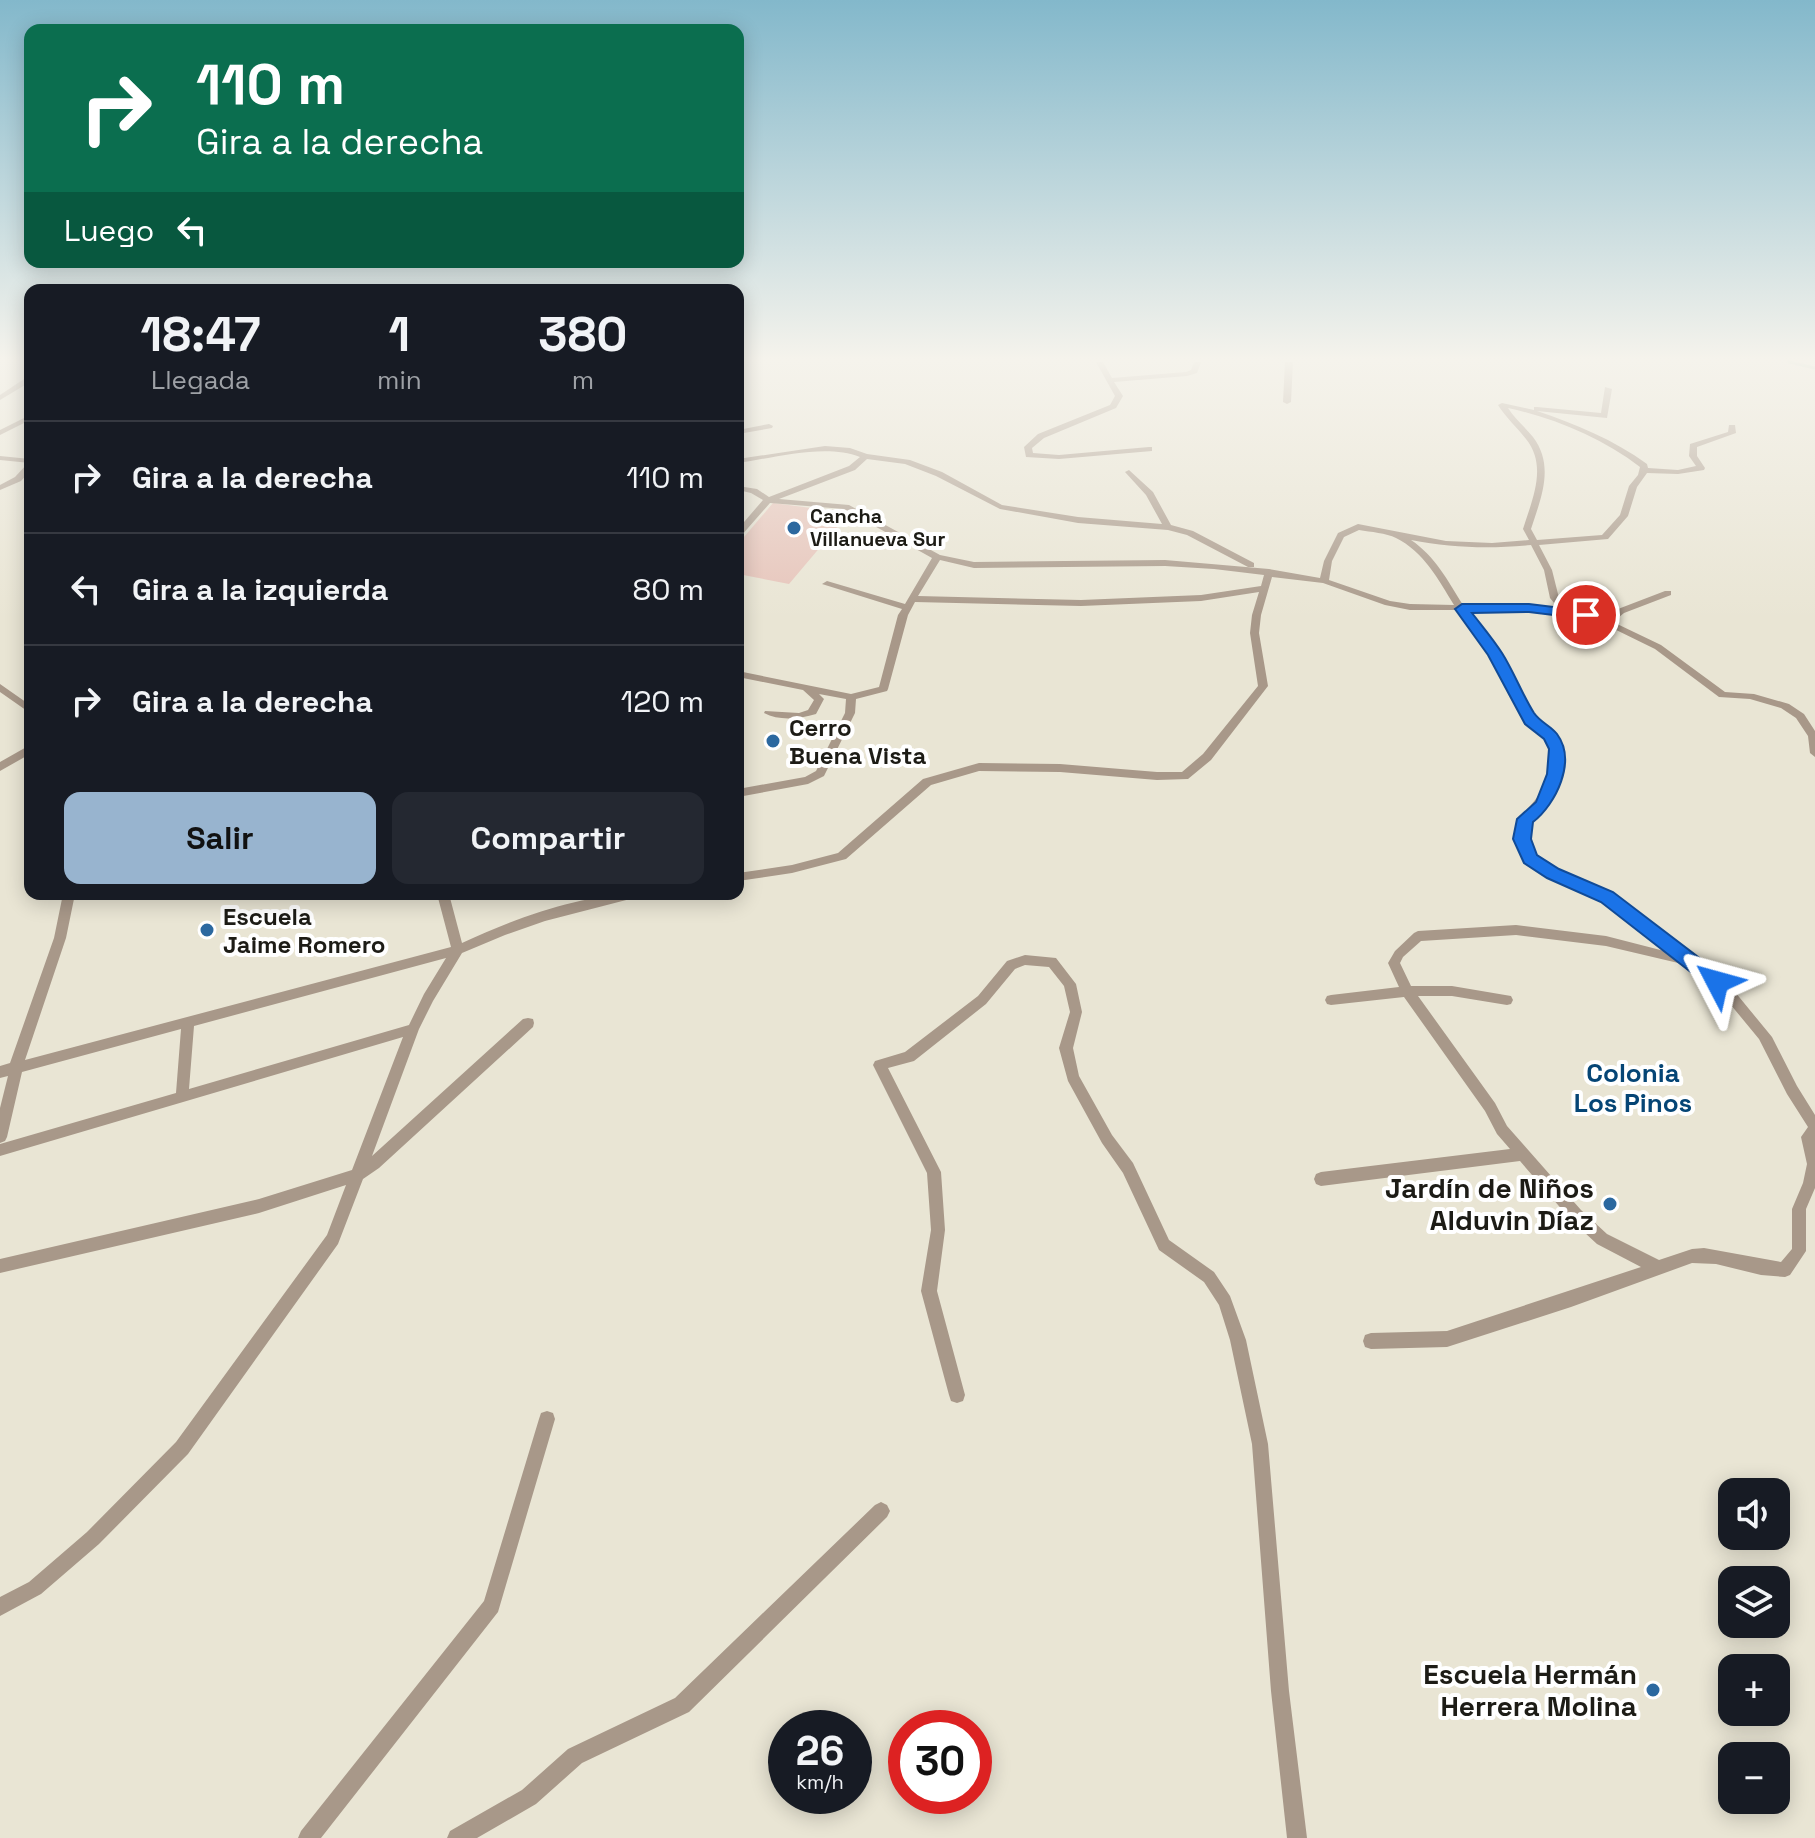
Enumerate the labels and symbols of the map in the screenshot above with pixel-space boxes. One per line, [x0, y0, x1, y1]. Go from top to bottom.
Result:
place label: Cancha Villanueva Sur [810, 503, 945, 552]
marker: Cancha Villanueva Sur [785, 519, 803, 537]
pin [1552, 581, 1620, 649]
place label: Cerro Buena Vista [789, 712, 927, 771]
marker: Cerro Buena Vista [764, 732, 782, 750]
place label: Escuela Jaime Romero [223, 901, 385, 960]
marker: Escuela Jaime Romero [198, 921, 216, 939]
position arrow [1675, 940, 1759, 1024]
district label: Colonia Los Pinos [1574, 1056, 1692, 1120]
place label: Jardín de Niños Alduvin Díaz [1385, 1170, 1594, 1238]
marker: Jardín de Niños Alduvin Díaz [1601, 1195, 1619, 1213]
place label: Escuela Hermán Herrera Molina [1423, 1656, 1637, 1724]
marker: Escuela Hermán Herrera Molina [1644, 1681, 1662, 1699]
speed limit sign: 30 [888, 1710, 992, 1814]

